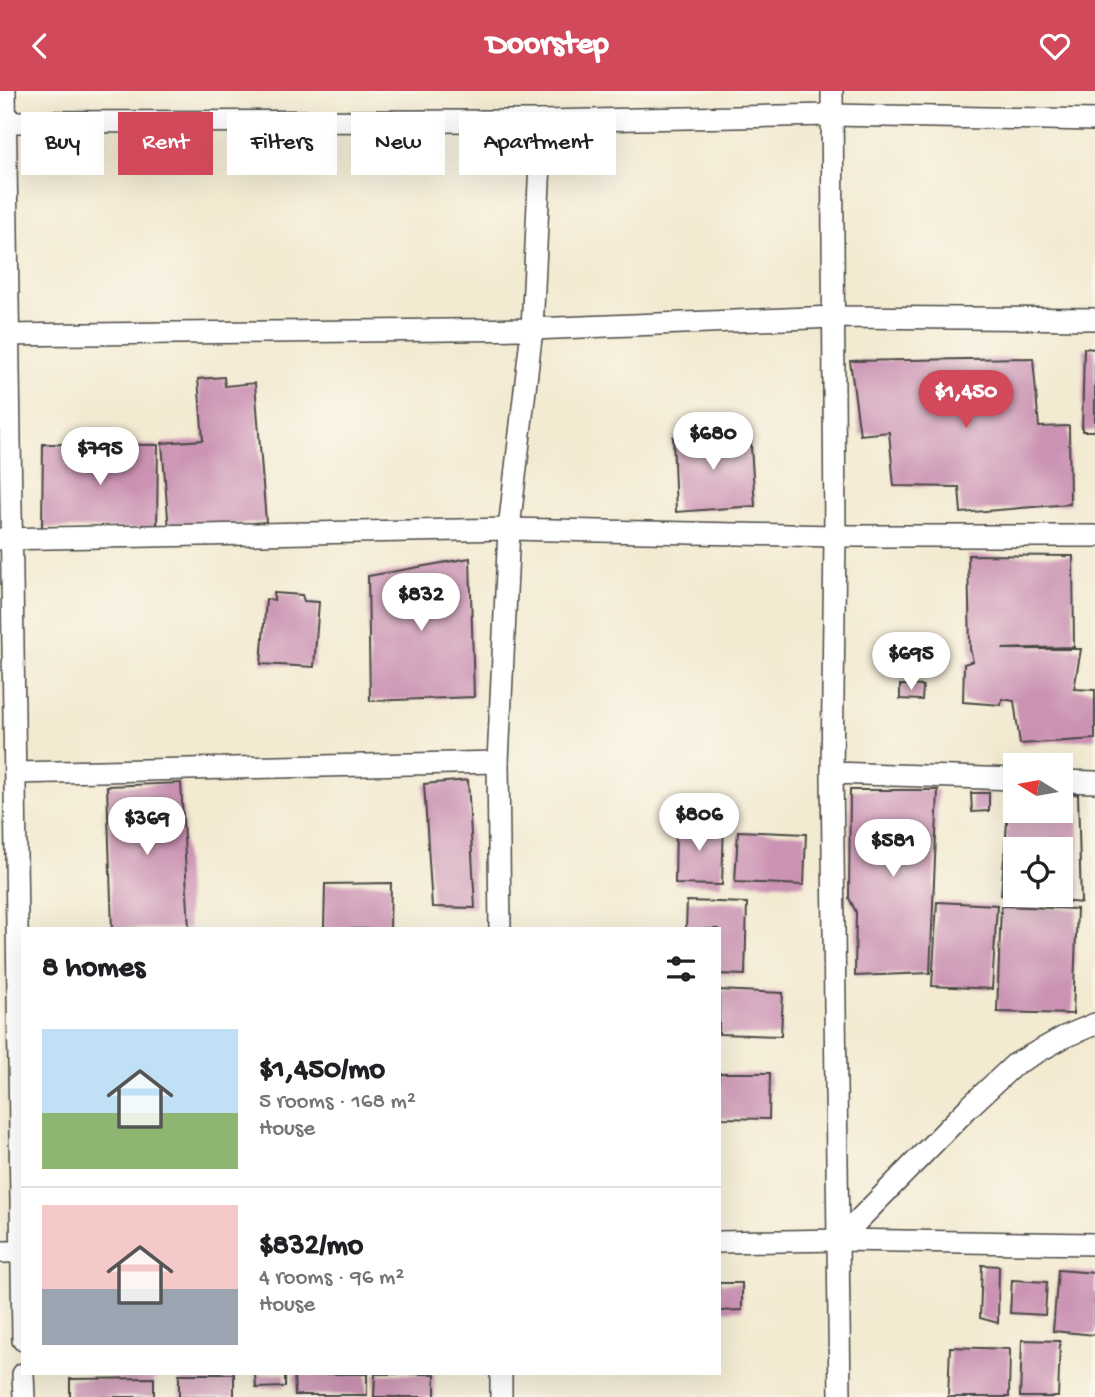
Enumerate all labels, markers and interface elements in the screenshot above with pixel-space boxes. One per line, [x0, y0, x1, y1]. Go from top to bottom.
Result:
icon: back [21, 27, 59, 65]
text: Doorstep [486, 27, 609, 65]
icon: heart [1036, 27, 1074, 65]
chip: Buy [21, 112, 104, 175]
chip: Rent [118, 112, 213, 175]
chip: Filters [227, 112, 337, 175]
chip: New [351, 112, 445, 175]
chip: Apartment [459, 112, 616, 175]
pin: $1,450 [909, 371, 1023, 430]
text: $1,450 [935, 379, 997, 406]
pin: $680 [672, 413, 754, 472]
text: $680 [689, 421, 737, 448]
pin: $795 [59, 427, 141, 487]
text: $795 [77, 436, 123, 463]
pin: $832 [380, 573, 462, 633]
text: $832 [398, 582, 444, 609]
pin: $695 [870, 633, 952, 692]
text: $695 [888, 641, 934, 668]
north arrow [1003, 753, 1073, 823]
map controls [1003, 753, 1073, 907]
pin: $806 [658, 793, 740, 853]
pin: $369 [106, 797, 188, 857]
text: $806 [675, 802, 723, 829]
text: $369 [124, 806, 170, 833]
pin: $581 [852, 819, 934, 879]
text: $581 [871, 828, 915, 855]
button: locate [1003, 837, 1073, 907]
icon: filters [662, 950, 700, 988]
text: 8 homes [42, 952, 145, 987]
text: $1,450/mo [259, 1054, 385, 1089]
icon: home [98, 1057, 182, 1141]
text: 5 rooms · 168 m² [259, 1089, 416, 1116]
text: House [259, 1116, 315, 1143]
text: $832/mo [259, 1230, 363, 1265]
icon: home [98, 1233, 182, 1317]
text: 4 rooms · 96 m² [259, 1265, 404, 1292]
text: House [259, 1292, 315, 1319]

